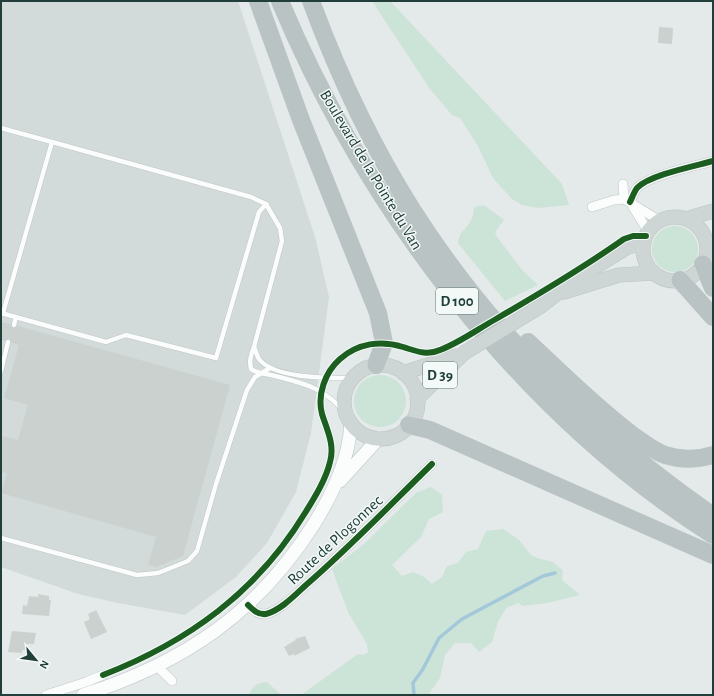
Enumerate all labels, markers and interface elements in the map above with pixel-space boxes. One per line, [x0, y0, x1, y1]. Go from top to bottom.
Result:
street label: Boulevard de la Pointe du Van [317, 87, 425, 253]
road number: D 100 [436, 288, 478, 314]
road number: D 39 [423, 362, 457, 388]
street label: Route de Plogonnec [285, 492, 385, 588]
north arrow [16, 640, 56, 680]
text: N [38, 659, 51, 671]

